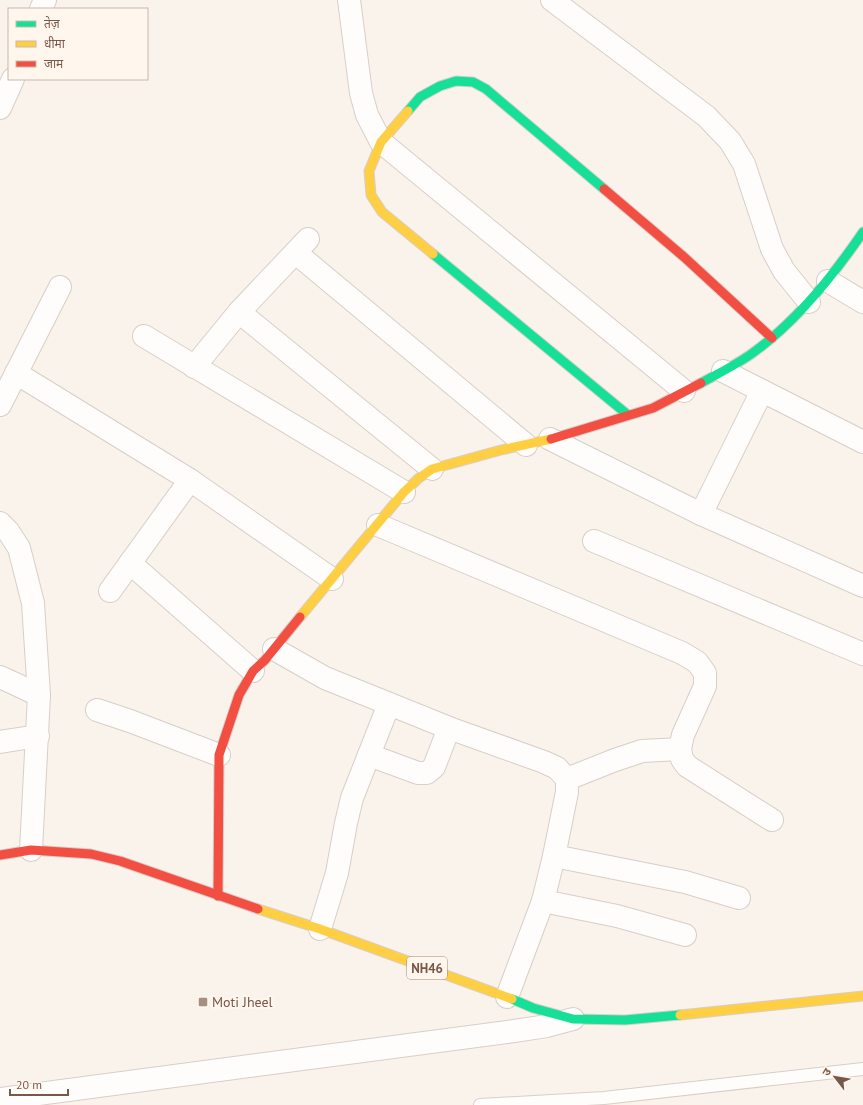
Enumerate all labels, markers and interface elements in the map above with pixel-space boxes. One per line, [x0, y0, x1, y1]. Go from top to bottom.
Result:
legend [8, 8, 148, 80]
text: तेज़ [44, 16, 61, 31]
text: धीमा [44, 36, 66, 51]
text: जाम [44, 56, 64, 71]
road number: NH46 [407, 957, 447, 979]
place label: Moti Jheel [212, 993, 273, 1011]
marker: Moti Jheel [197, 996, 209, 1008]
north arrow [815, 1057, 855, 1097]
text: उ [819, 1065, 834, 1078]
scale bar [10, 1071, 68, 1097]
text: 20 m [16, 1077, 42, 1092]

